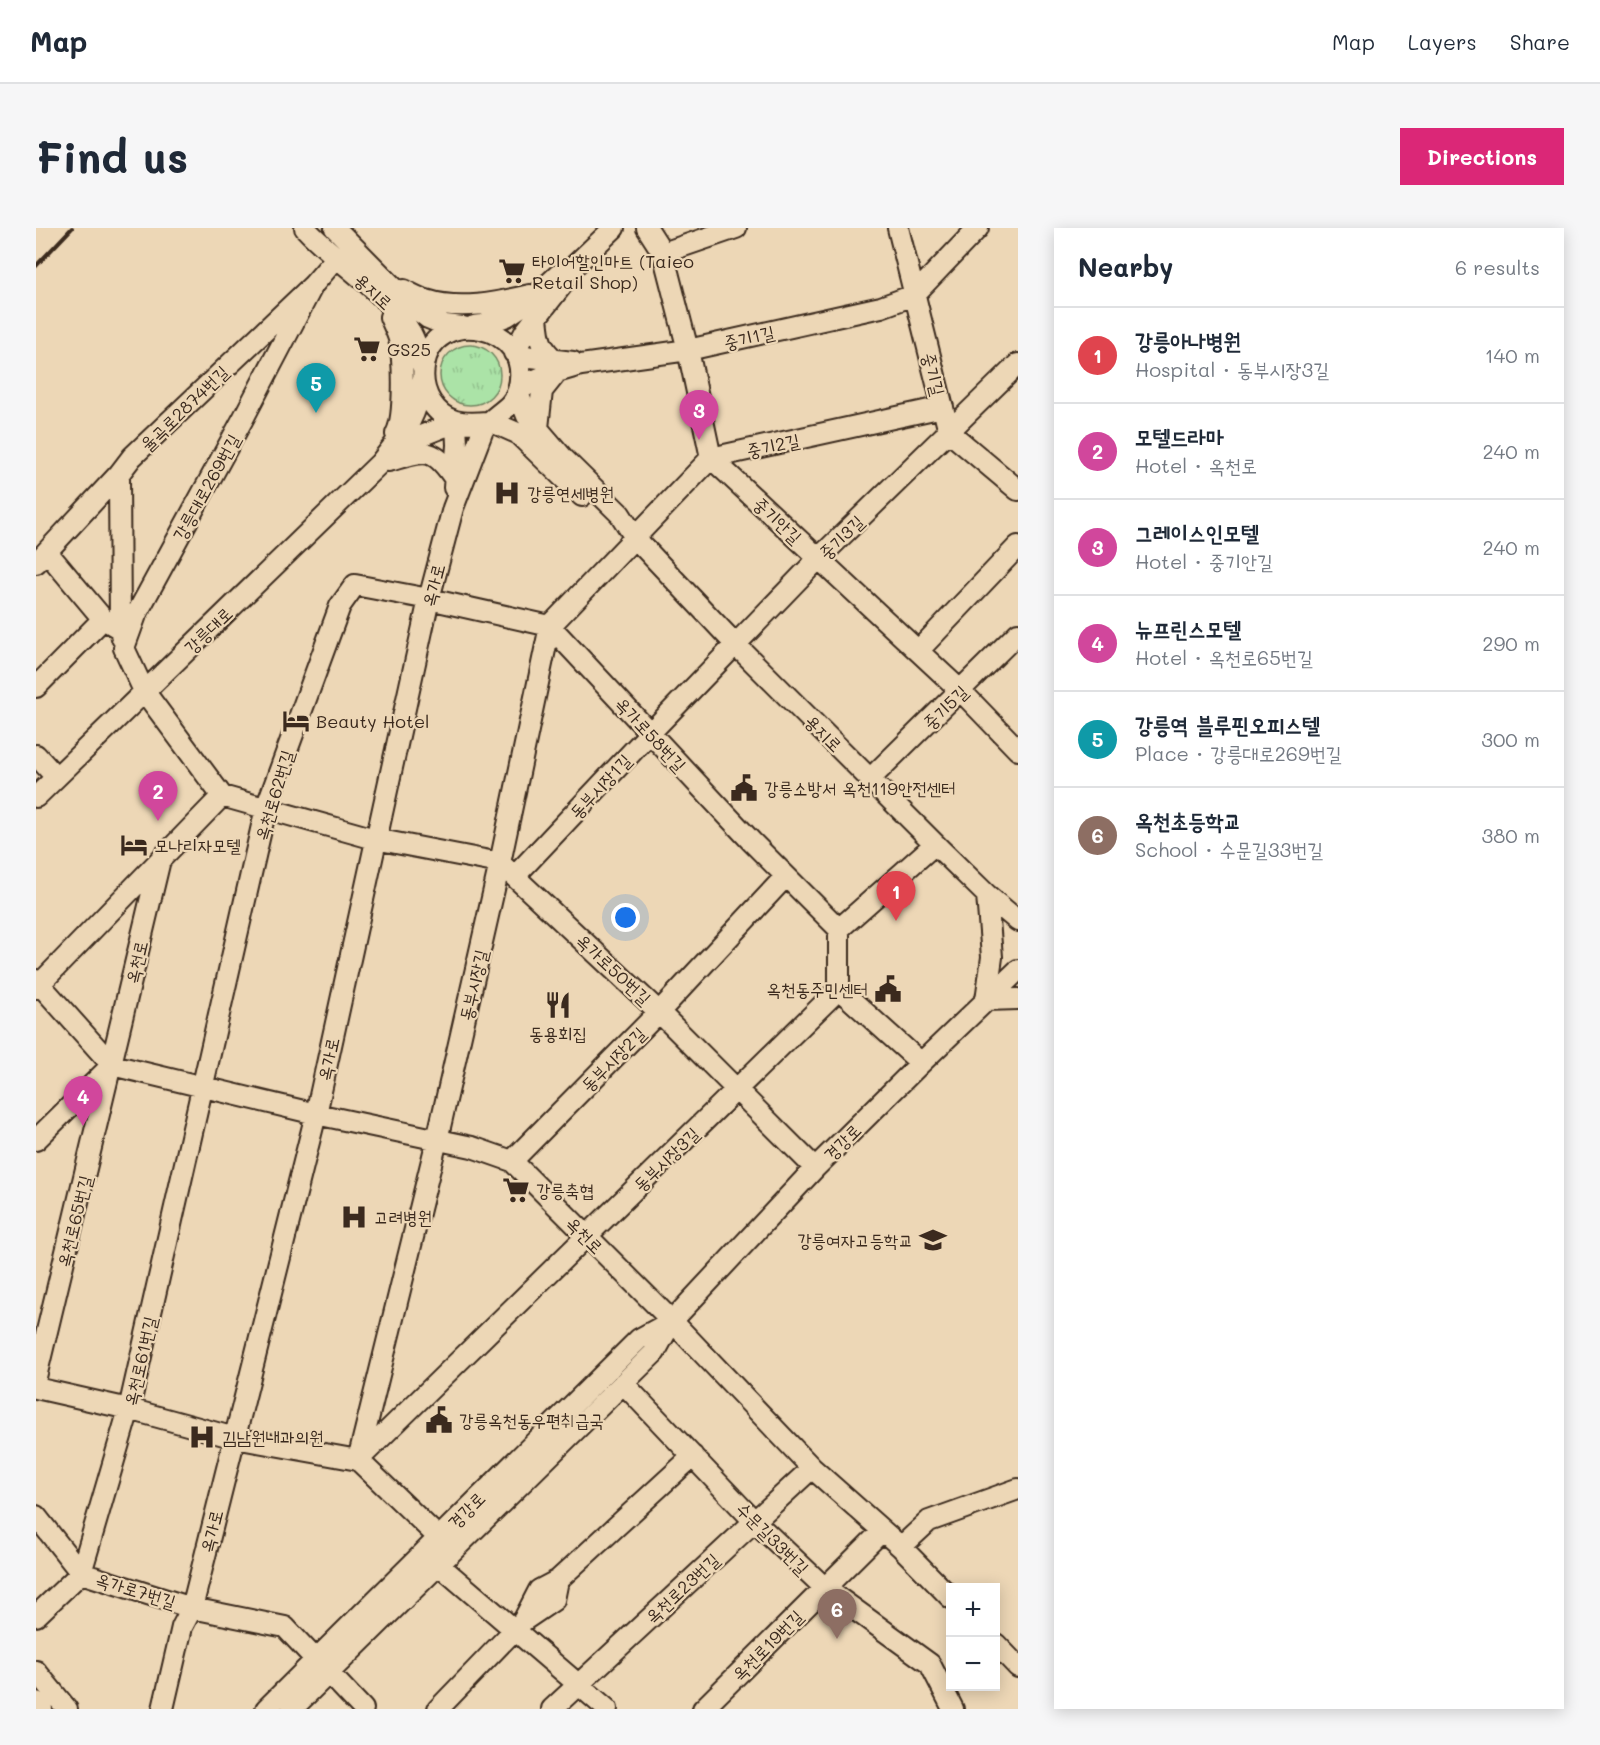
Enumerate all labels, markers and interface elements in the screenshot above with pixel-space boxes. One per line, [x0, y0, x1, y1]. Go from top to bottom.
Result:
text: Map [30, 23, 87, 59]
text: Map [1332, 28, 1375, 55]
text: Layers [1408, 28, 1477, 55]
text: Share [1510, 28, 1570, 55]
button: Directions [1400, 128, 1564, 185]
text: Find us [36, 129, 188, 184]
place label: 타이어할인마트 (Taieo Retail Shop) [532, 249, 694, 294]
text: Nearby [1078, 250, 1173, 284]
text: 6 results [1455, 254, 1540, 280]
supermarket icon: 타이어할인마트 (Taieo Retail Shop) [497, 256, 527, 286]
street label: 용지로 [350, 267, 398, 315]
street label: 중기1길 [721, 319, 777, 354]
text: 강릉아나병원 [1135, 326, 1241, 355]
supermarket icon: GS25 [352, 334, 382, 364]
place label: GS25 [387, 337, 431, 361]
text: 1 [1093, 342, 1102, 368]
text: 140 m [1485, 342, 1540, 368]
street label: 중기길 [917, 350, 951, 398]
text: Hospital · 동부시장3길 [1135, 356, 1329, 382]
street label: 율곡로2874번길 [135, 359, 234, 456]
pin: 5 [296, 364, 336, 413]
pin: 3 [680, 390, 718, 440]
text: 모텔드라마 [1135, 422, 1224, 451]
street label: 중기2길 [744, 428, 802, 462]
street label: 강릉대로269번길 [167, 429, 245, 545]
text: 2 [1092, 438, 1103, 464]
text: 240 m [1482, 438, 1540, 464]
text: Hotel · 옥천로 [1135, 452, 1257, 478]
hospital icon: 강릉연세병원 [492, 478, 522, 508]
place label: 강릉연세병원 [527, 481, 614, 505]
street label: 중기안길 [749, 491, 808, 549]
street label: 중기3길 [813, 509, 869, 564]
text: 그레이스인모텔 [1135, 518, 1259, 547]
text: 3 [1092, 534, 1104, 560]
text: 240 m [1482, 534, 1540, 560]
text: Hotel · 중기안길 [1135, 548, 1273, 574]
street label: 옥가로 [416, 561, 450, 609]
street label: 강릉대로 [179, 601, 237, 659]
text: 뉴프린스모텔 [1135, 614, 1241, 643]
text: 4 [1091, 630, 1104, 656]
text: 290 m [1482, 630, 1540, 656]
text: Hotel · 옥천로65번길 [1135, 644, 1313, 670]
street label: 중기5길 [917, 679, 973, 734]
street label: 옥가로58번길 [610, 692, 692, 777]
hotel icon: Beauty Hotel [281, 706, 311, 736]
place label: Beauty Hotel [316, 709, 430, 733]
street label: 용지로 [800, 709, 848, 757]
text: 강릉역 블루핀오피스텔 [1135, 710, 1320, 739]
text: 5 [1092, 726, 1103, 752]
text: 300 m [1481, 726, 1540, 752]
text: Place · 강릉대로269번길 [1135, 740, 1342, 766]
street label: 옥천로62번길 [249, 746, 299, 843]
street label: 동부시장1길 [564, 748, 637, 824]
pin: 2 [138, 772, 178, 821]
public building icon: 강릉소방서 옥천119안전센터 [729, 773, 759, 803]
place label: 강릉소방서 옥천119안전센터 [764, 776, 956, 800]
text: 옥천초등학교 [1135, 806, 1241, 835]
text: 6 [1091, 822, 1104, 848]
text: 380 m [1482, 822, 1540, 848]
hotel icon: 모나리자모텔 [119, 830, 149, 860]
place label: 모나리자모텔 [154, 833, 241, 857]
text: School · 수문길33번길 [1135, 836, 1323, 862]
pin: 1 [876, 872, 916, 921]
your location [611, 903, 640, 932]
street label: 옥가로50번길 [571, 928, 657, 1010]
street label: 옥천로 [119, 938, 153, 986]
street label: 동부시장길 [453, 947, 493, 1023]
public building icon: 옥천동주민센터 [873, 974, 903, 1004]
place label: 옥천동주민센터 [767, 977, 868, 1001]
restaurant icon: 동용회집 [543, 990, 573, 1020]
place label: 동용회집 [529, 1021, 587, 1045]
street label: 동부시장2길 [575, 1021, 651, 1097]
street label: 옥가로 [312, 1035, 344, 1083]
pin: 4 [64, 1076, 102, 1126]
street label: 경강로 [818, 1118, 866, 1166]
street label: 동부시장3길 [628, 1121, 705, 1196]
street label: 옥천로65번길 [51, 1172, 97, 1269]
supermarket icon: 강릉축협 [501, 1175, 531, 1205]
place label: 강릉축협 [536, 1178, 594, 1202]
hospital icon: 고려병원 [339, 1202, 369, 1232]
place label: 고려병원 [374, 1205, 432, 1229]
street label: 옥천로 [561, 1211, 609, 1259]
school or university icon: 강릉여자고등학교 [918, 1225, 948, 1255]
place label: 강릉여자고등학교 [797, 1228, 913, 1252]
street label: 옥천로61번길 [118, 1313, 162, 1408]
public building icon: 강릉옥천동우편취급국 [424, 1405, 454, 1435]
place label: 강릉옥천동우편취급국 [459, 1408, 604, 1432]
hospital icon: 김남원내과의원 [187, 1422, 217, 1452]
place label: 김남원내과의원 [222, 1425, 323, 1449]
street label: 경강로 [442, 1486, 490, 1534]
street label: 수문길33번길 [731, 1496, 815, 1580]
street label: 옥가로 [194, 1507, 228, 1555]
street label: 옥천로23번길 [640, 1547, 725, 1628]
street label: 옥가로7번길 [93, 1566, 179, 1614]
map controls [946, 1583, 1000, 1691]
button: + [946, 1583, 1000, 1637]
pin: 6 [818, 1590, 856, 1639]
street label: 옥천로19번길 [726, 1604, 808, 1686]
button: − [946, 1637, 1000, 1691]

